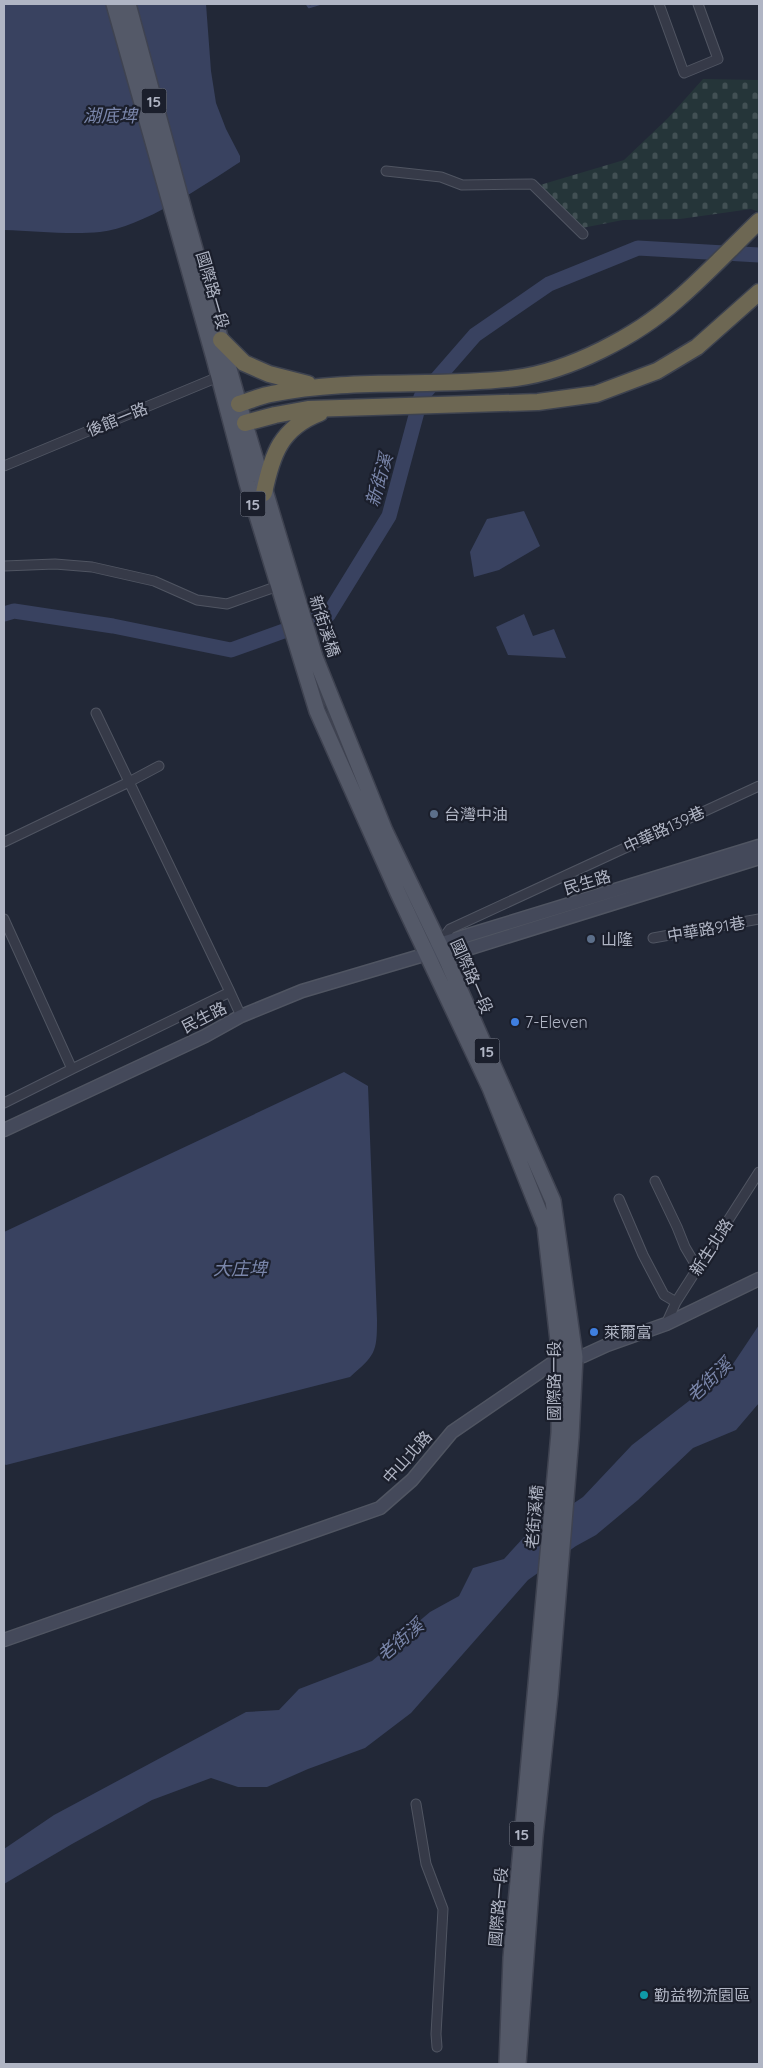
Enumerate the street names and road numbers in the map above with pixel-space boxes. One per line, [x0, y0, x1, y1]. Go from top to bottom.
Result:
road number: 15 [142, 88, 166, 114]
street label: 國際路一段 [192, 249, 234, 331]
street label: 後館一路 [84, 398, 150, 440]
road number: 15 [240, 492, 266, 516]
street label: 新街溪橋 [306, 592, 344, 660]
street label: 中華路139巷 [620, 802, 708, 856]
street label: 民生路 [561, 865, 613, 899]
street label: 中華路91巷 [665, 912, 747, 946]
street label: 國際路一段 [447, 935, 497, 1017]
street label: 民生路 [178, 997, 230, 1037]
road number: 15 [474, 1038, 500, 1064]
street label: 新生北路 [685, 1215, 737, 1279]
street label: 國際路一段 [544, 1341, 564, 1421]
street label: 中山北路 [378, 1427, 436, 1487]
street label: 老街溪橋 [521, 1484, 547, 1550]
road number: 15 [510, 1822, 534, 1846]
street label: 國際路一段 [485, 1866, 511, 1948]

